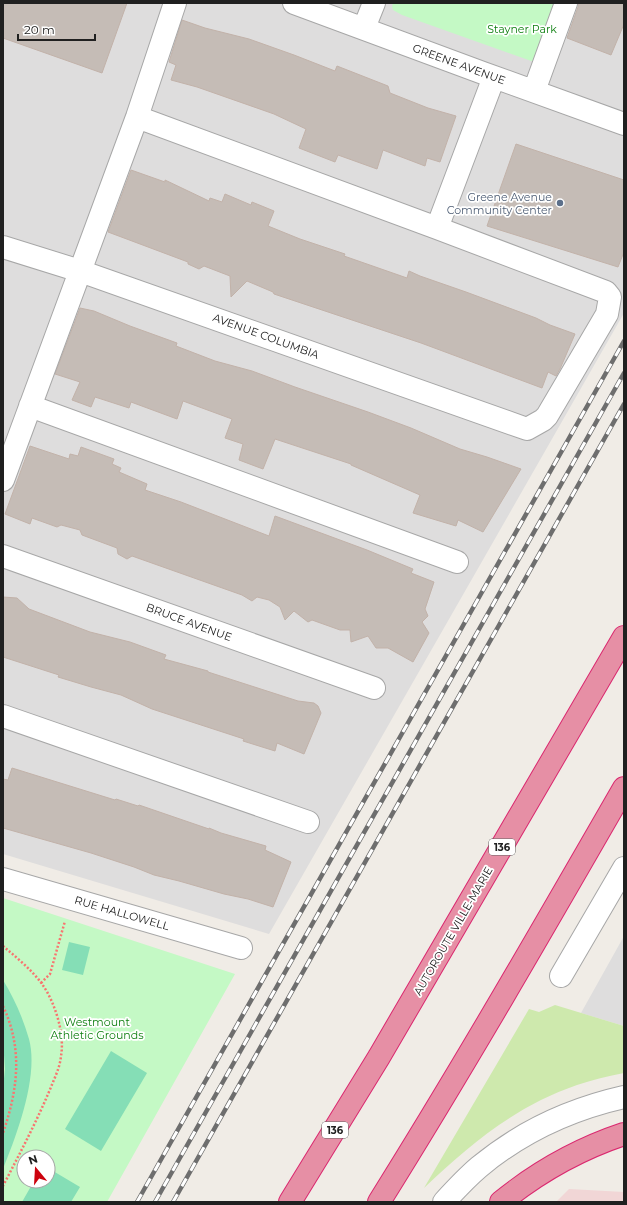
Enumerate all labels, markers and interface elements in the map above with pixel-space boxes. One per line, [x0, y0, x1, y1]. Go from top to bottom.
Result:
scale bar [18, 16, 95, 42]
text: 20 m [24, 22, 55, 37]
park label: Stayner Park [487, 22, 557, 36]
street label: GREENE AVENUE [411, 41, 507, 87]
place label: Greene Avenue Community Center [447, 190, 552, 217]
marker: Greene Avenue Community Center [555, 198, 565, 208]
street label: AVENUE COLUMBIA [211, 310, 321, 362]
street label: BRUCE AVENUE [144, 600, 234, 644]
road number: 136 [489, 839, 515, 855]
street label: AUTOROUTE VILLE-MARIE [410, 864, 496, 998]
street label: RUE HALLOWELL [73, 893, 171, 933]
park label: Westmount Athletic Grounds [50, 1015, 144, 1042]
road number: 136 [322, 1122, 348, 1138]
north arrow [16, 1149, 56, 1189]
text: N [27, 1151, 39, 1168]

